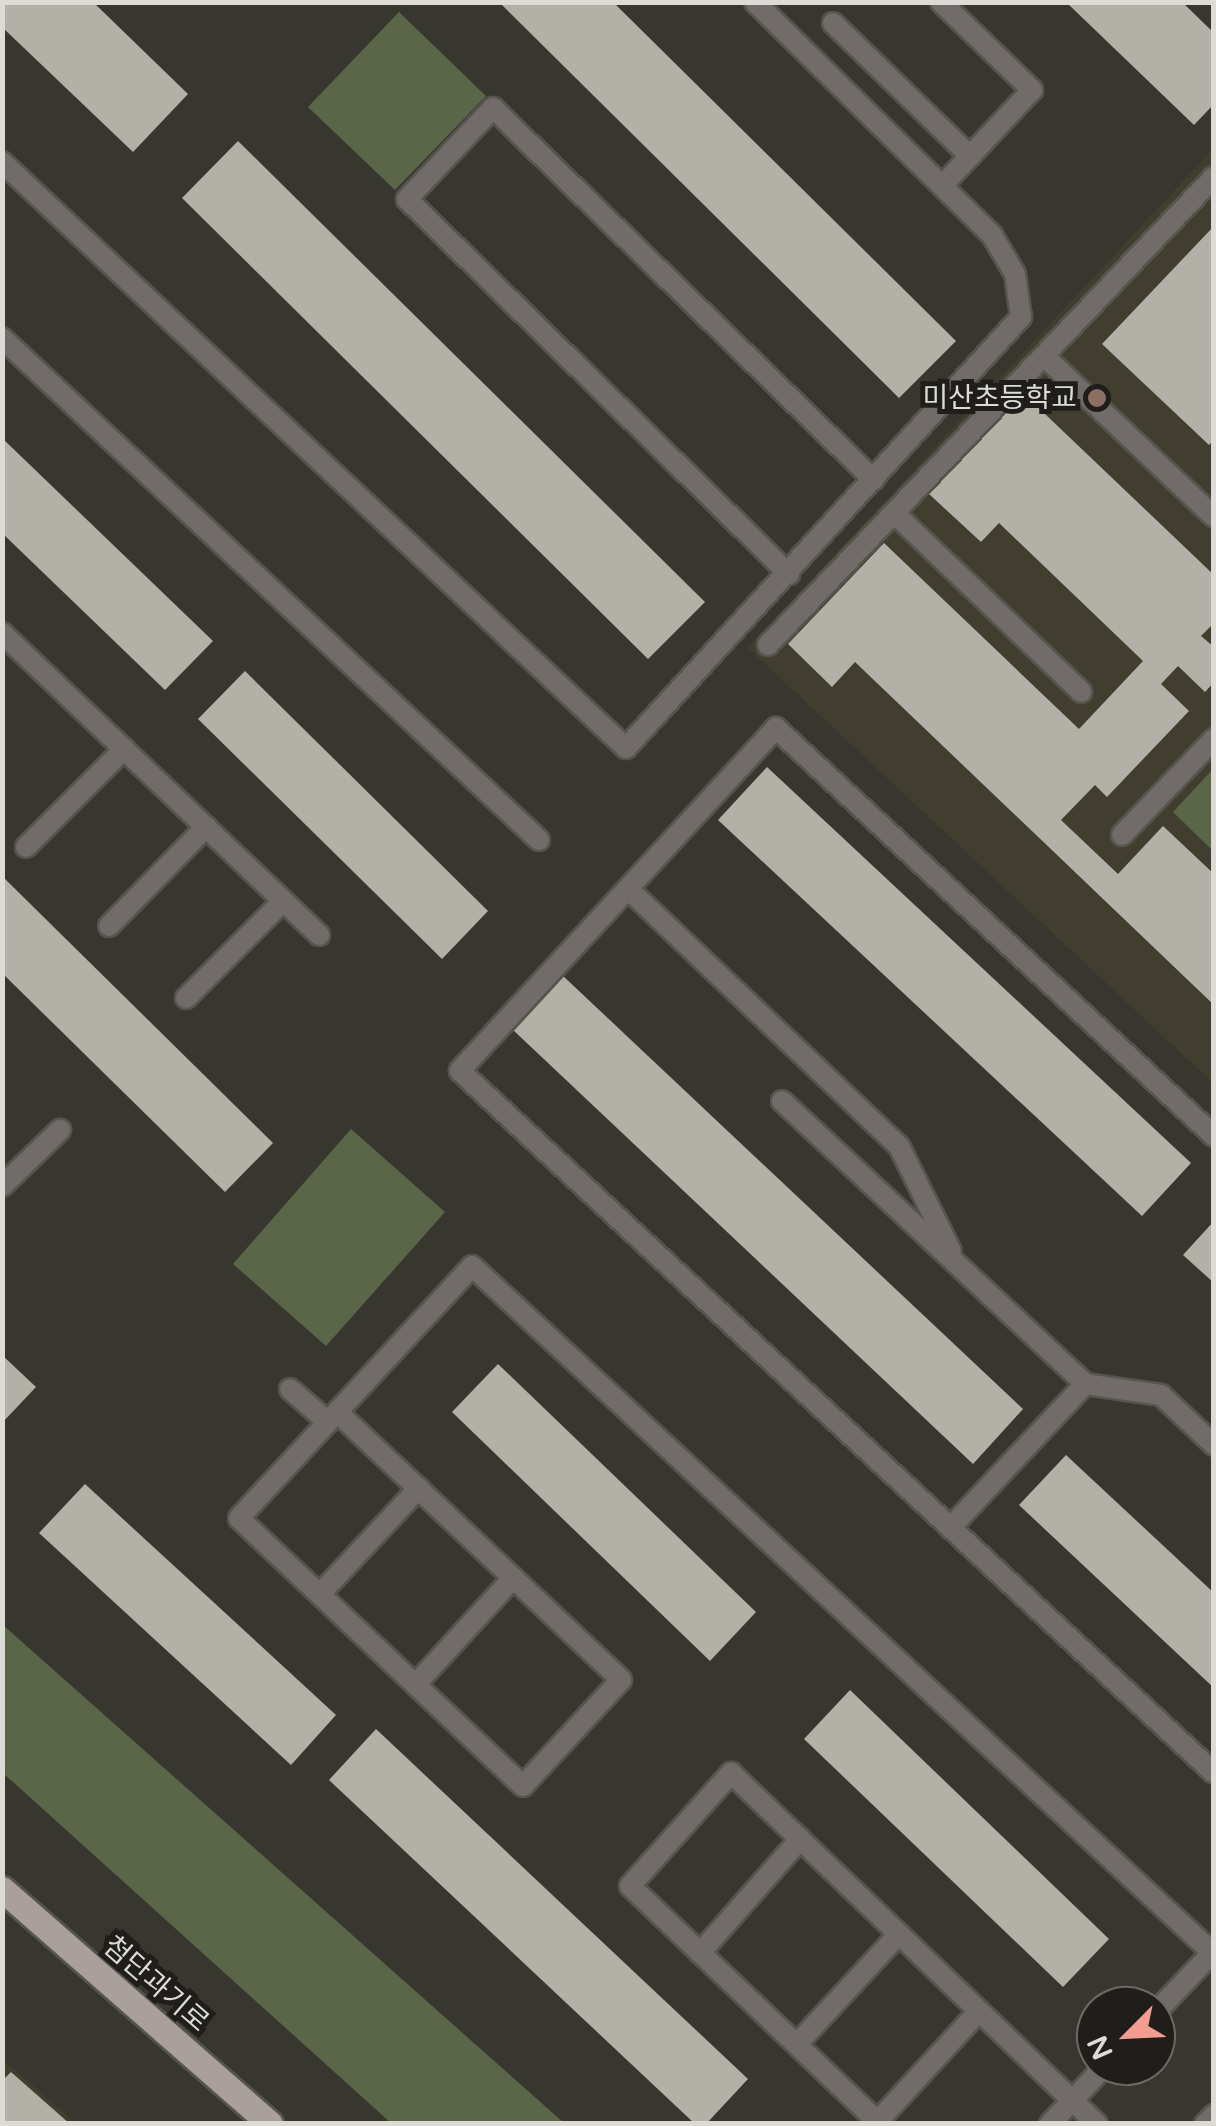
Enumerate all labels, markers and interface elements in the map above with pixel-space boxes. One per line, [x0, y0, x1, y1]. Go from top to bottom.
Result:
place label: 미산초등학교 [922, 381, 1077, 415]
marker: 미산초등학교 [1086, 387, 1108, 409]
street label: 첨단과기로 [96, 1929, 216, 2039]
north arrow [1076, 1986, 1176, 2086]
text: N [1080, 2030, 1121, 2065]

